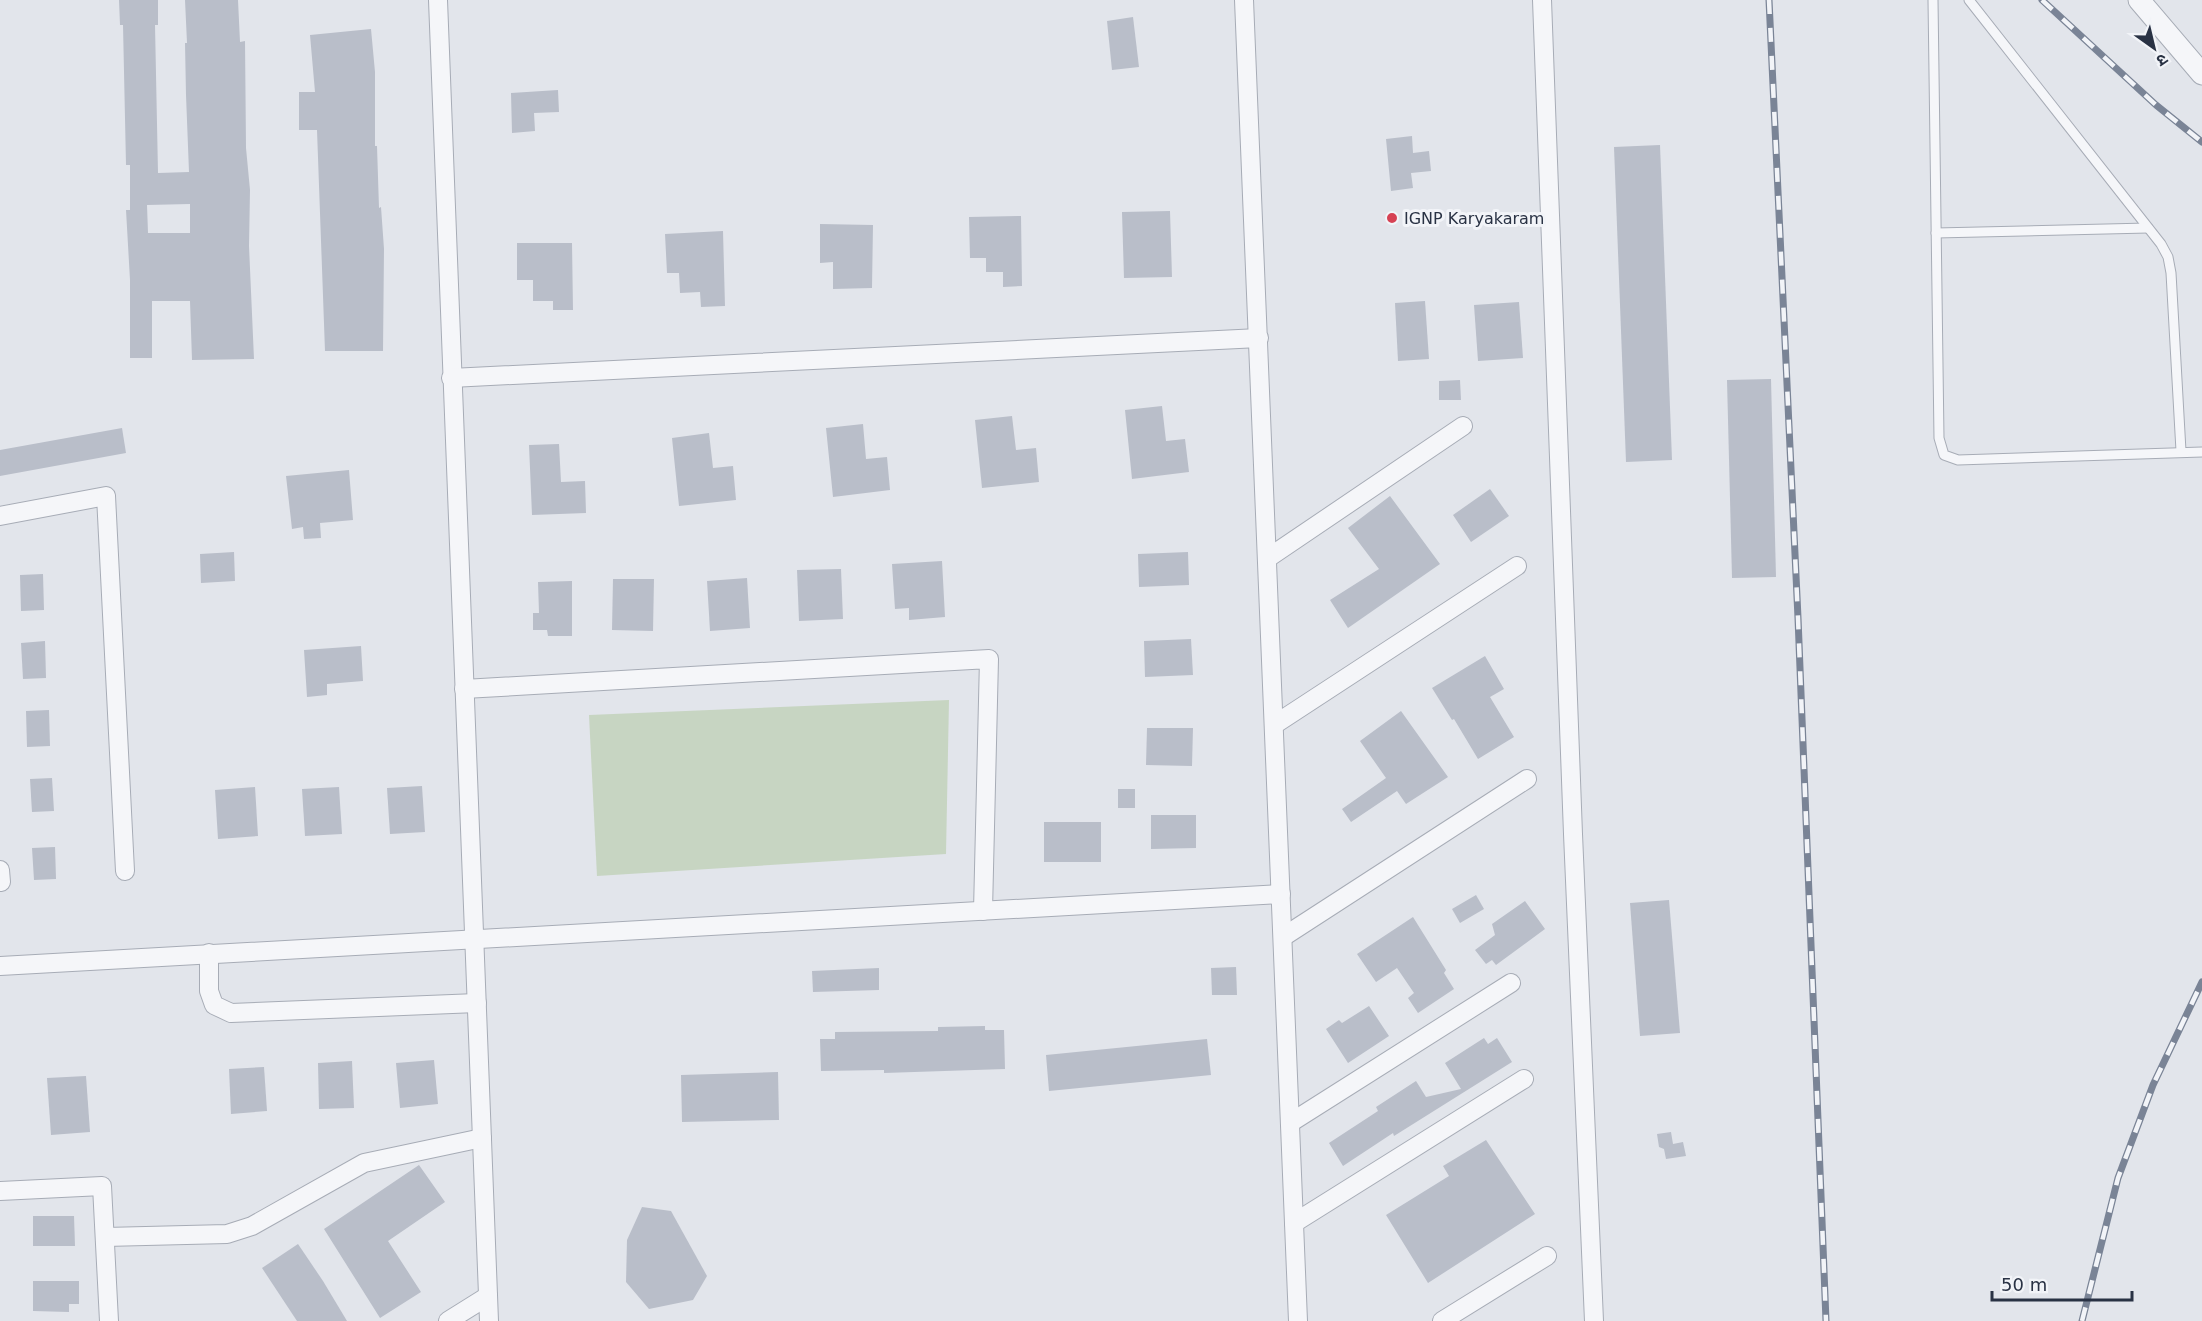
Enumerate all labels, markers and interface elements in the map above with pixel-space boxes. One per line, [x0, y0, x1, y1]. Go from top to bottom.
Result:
north arrow [2124, 18, 2184, 78]
text: उ [2152, 50, 2171, 71]
place label: IGNP Karyakaram [1404, 209, 1544, 228]
marker: IGNP Karyakaram [1385, 211, 1399, 225]
scale bar [1992, 1264, 2132, 1302]
text: 50 m [2001, 1274, 2047, 1295]

